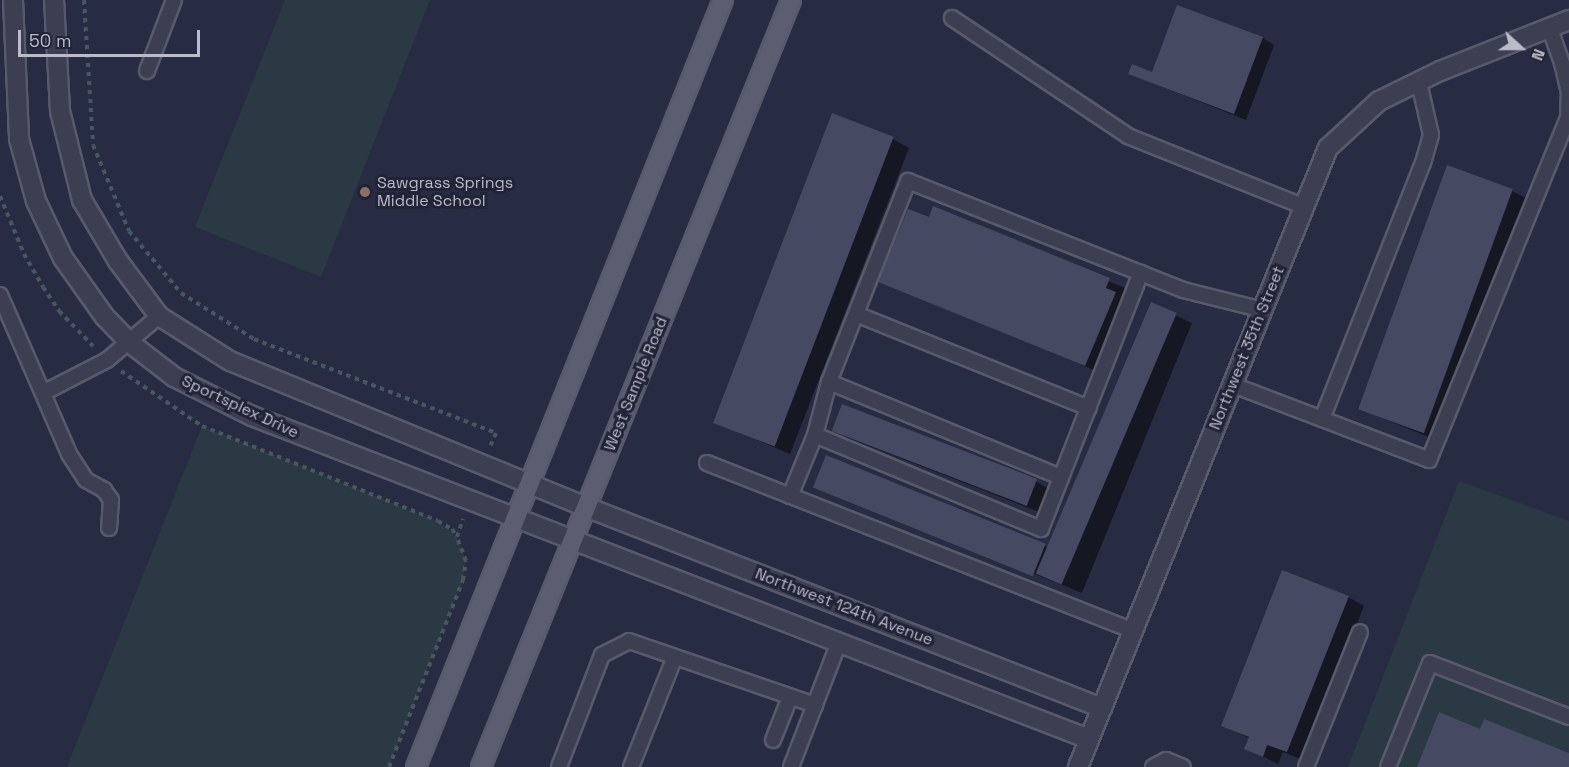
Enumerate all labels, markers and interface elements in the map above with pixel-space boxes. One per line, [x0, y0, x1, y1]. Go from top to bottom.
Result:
scale bar [21, 18, 202, 56]
north arrow [1491, 18, 1551, 78]
text: 50 m [29, 29, 71, 52]
text: N [1527, 46, 1550, 63]
place label: Sawgrass Springs Middle School [377, 173, 513, 211]
marker: Sawgrass Springs Middle School [358, 185, 372, 199]
street label: Northwest 35th Street [1205, 263, 1289, 433]
street label: West Sample Road [600, 314, 672, 454]
street label: Sportsplex Drive [178, 371, 302, 443]
street label: Northwest 124th Avenue [752, 564, 936, 650]

